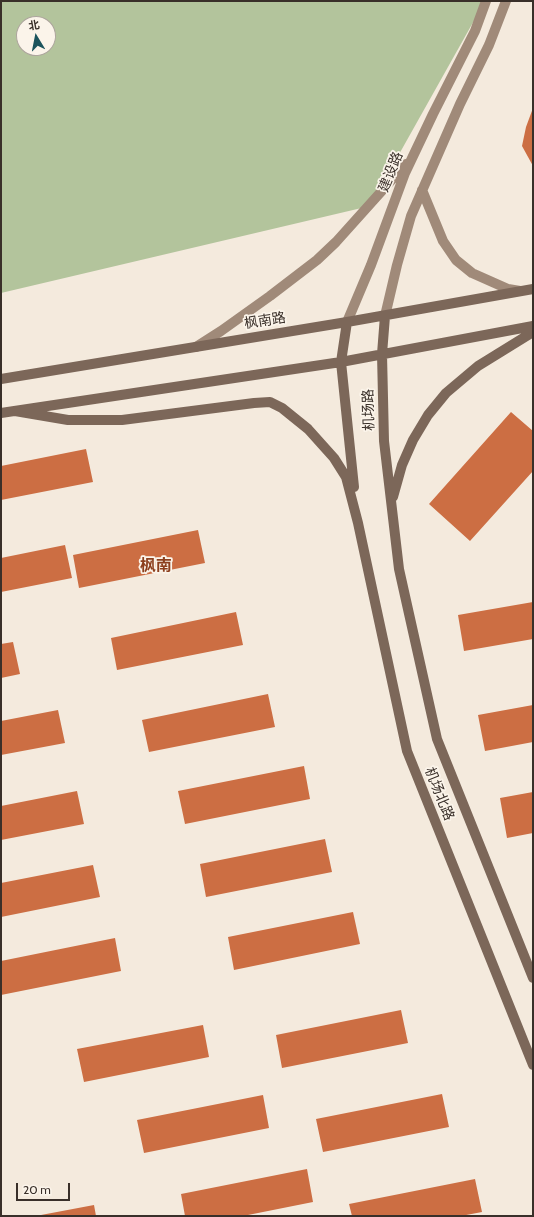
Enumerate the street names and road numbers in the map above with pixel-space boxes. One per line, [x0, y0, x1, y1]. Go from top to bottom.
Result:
street label: 建设路 [375, 149, 407, 195]
street label: 枫南路 [243, 309, 287, 333]
street label: 机场路 [360, 389, 378, 431]
street label: 机场北路 [421, 765, 457, 823]

